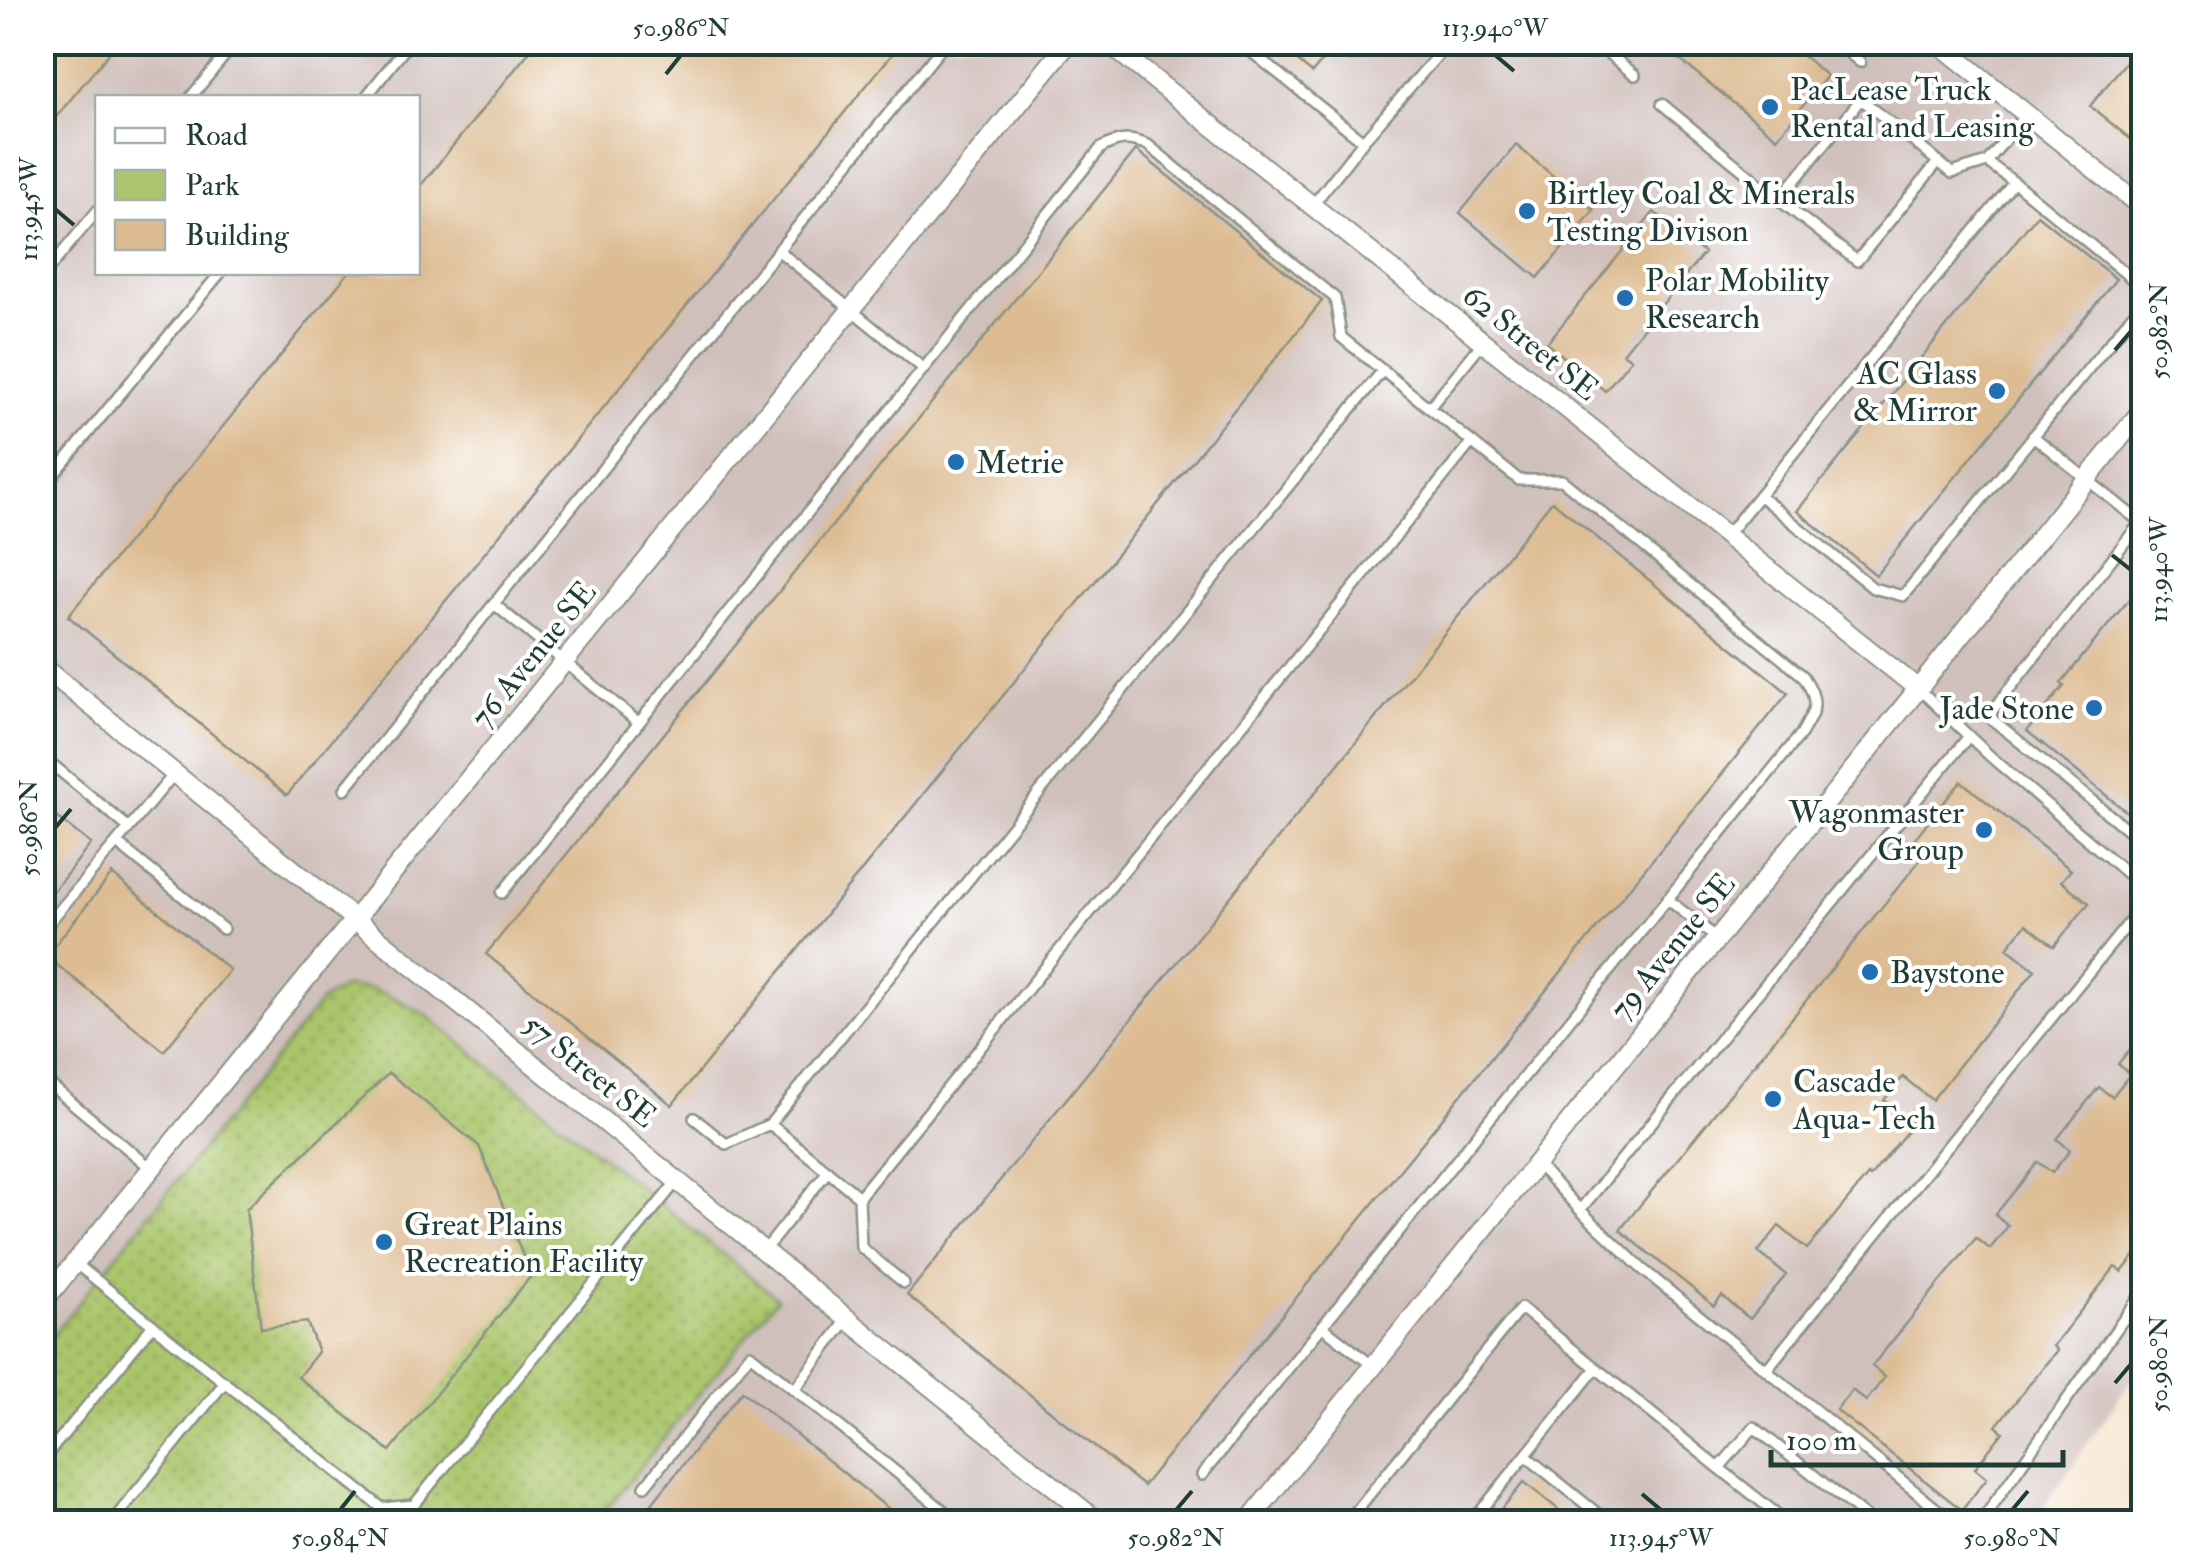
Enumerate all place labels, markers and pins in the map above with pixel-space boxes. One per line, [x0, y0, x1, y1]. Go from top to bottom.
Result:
place label: PacLease Truck Rental and Leasing [1790, 70, 2036, 147]
marker: PacLease Truck Rental and Leasing [1759, 96, 1781, 118]
place label: Birtley Coal & Minerals Testing Divison [1547, 174, 1855, 251]
marker: Birtley Coal & Minerals Testing Divison [1516, 200, 1538, 222]
place label: Polar Mobility Research [1645, 261, 1830, 338]
marker: Polar Mobility Research [1614, 287, 1636, 309]
place label: AC Glass & Mirror [1853, 354, 1977, 431]
marker: AC Glass & Mirror [1986, 380, 2008, 402]
place label: Metrie [976, 443, 1064, 483]
marker: Metrie [945, 451, 967, 473]
place label: Jade Stone [1938, 689, 2074, 729]
marker: Jade Stone [2083, 697, 2105, 719]
place label: Wagonmaster Group [1788, 793, 1964, 870]
marker: Wagonmaster Group [1973, 819, 1995, 841]
place label: Baystone [1890, 953, 2004, 993]
marker: Baystone [1859, 961, 1881, 983]
place label: Cascade Aqua-Tech [1792, 1062, 1936, 1139]
marker: Cascade Aqua-Tech [1762, 1088, 1784, 1110]
place label: Great Plains Recreation Facility [404, 1205, 644, 1282]
marker: Great Plains Recreation Facility [373, 1231, 395, 1253]

